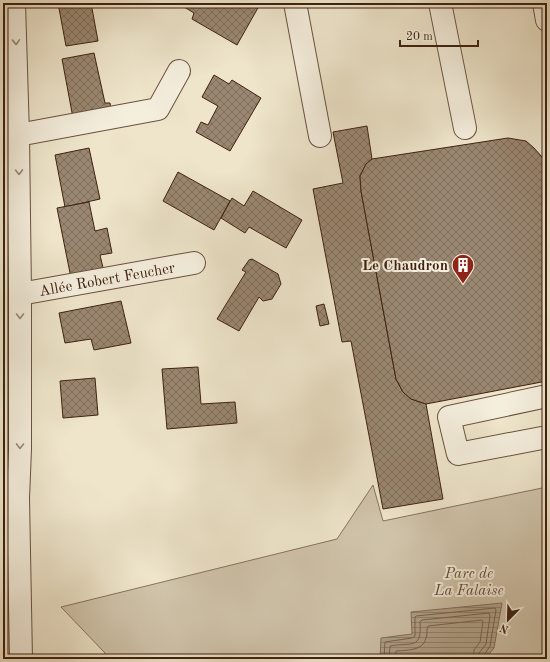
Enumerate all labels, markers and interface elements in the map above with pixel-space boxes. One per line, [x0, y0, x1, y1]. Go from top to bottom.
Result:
scale bar [400, 22, 478, 48]
text: 20 m [406, 31, 433, 43]
one-way arrow [11, 39, 20, 45]
one-way arrow [15, 169, 23, 175]
building icon: Le Chaudron [450, 252, 476, 285]
place label: Le Chaudron [362, 259, 448, 274]
street label: Allée Robert Feucher [38, 261, 176, 300]
one-way arrow [16, 313, 24, 319]
one-way arrow [16, 443, 24, 449]
park label: Parc de La Falaise [433, 567, 504, 599]
north arrow [488, 600, 528, 640]
text: N [498, 621, 511, 635]

